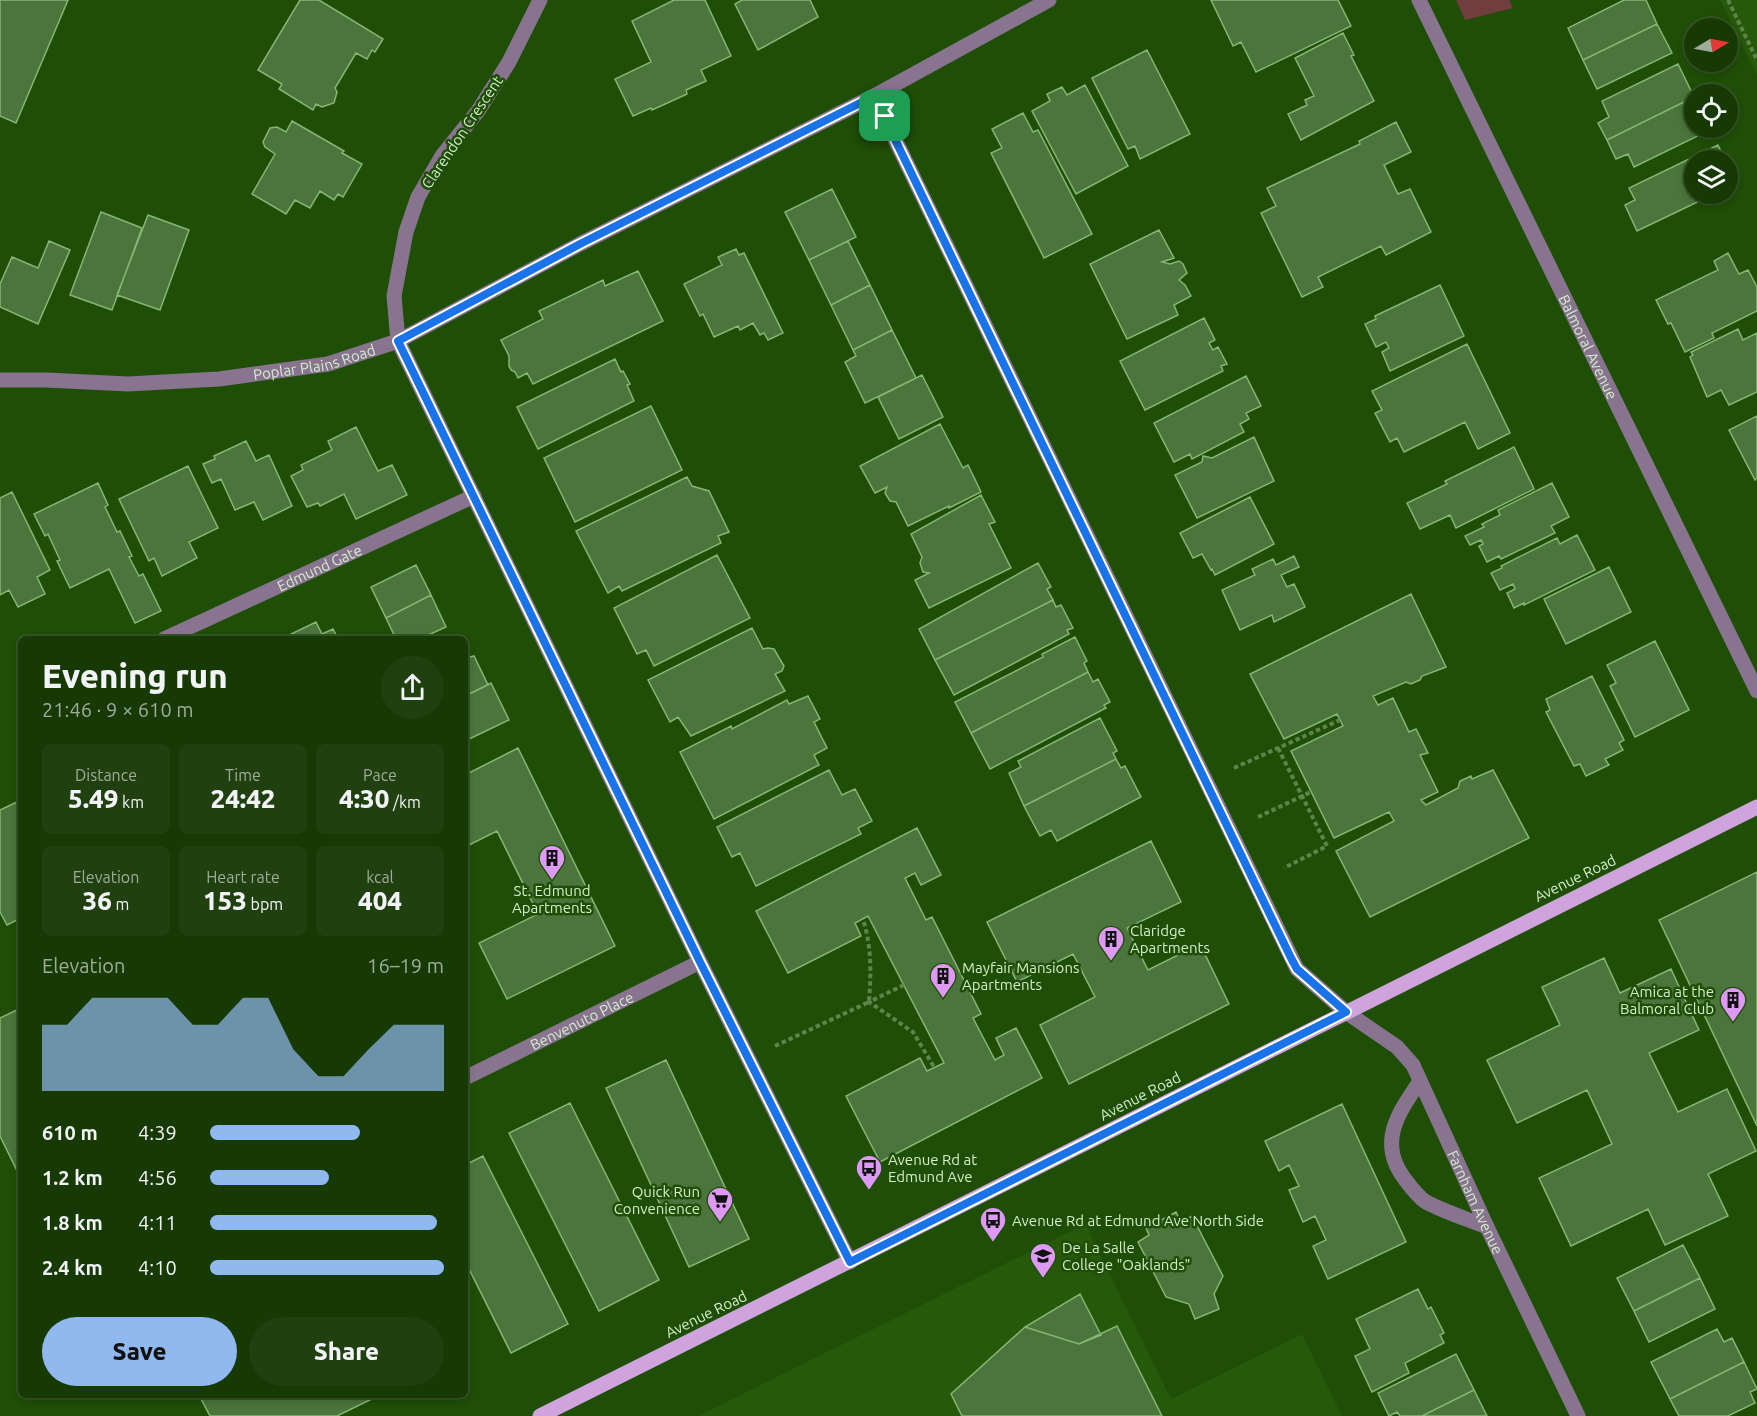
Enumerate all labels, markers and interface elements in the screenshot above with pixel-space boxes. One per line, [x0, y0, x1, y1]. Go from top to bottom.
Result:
north arrow [1684, 18, 1738, 72]
map controls [1684, 18, 1738, 204]
street label: Clarendon Crescent [418, 72, 506, 192]
button: locate [1684, 84, 1738, 138]
pin [859, 90, 910, 141]
icon: arrive [868, 99, 901, 132]
button: layers [1684, 150, 1738, 204]
street label: Balmoral Avenue [1556, 292, 1621, 402]
street label: Poplar Plains Road [252, 341, 377, 383]
street label: Edmund Gate [274, 541, 364, 594]
button: share [381, 656, 444, 719]
text: Evening run [42, 657, 228, 694]
text: 21:46 · 9 × 610 m [42, 698, 194, 721]
text: Distance [75, 766, 137, 784]
text: Time [225, 766, 261, 784]
text: Pace [363, 766, 397, 784]
text: 5.49 [68, 784, 118, 813]
text: 24:42 [210, 784, 276, 813]
text: 4:30 [339, 784, 389, 813]
text: km [118, 793, 144, 811]
text: /km [389, 793, 421, 811]
building icon: St. Edmund Apartments [537, 843, 567, 881]
street label: Avenue Road [1531, 851, 1619, 905]
text: Elevation [73, 868, 139, 886]
text: Heart rate [206, 868, 280, 886]
text: kcal [366, 868, 394, 886]
place label: St. Edmund Apartments [512, 882, 592, 916]
text: 36 [83, 886, 112, 915]
text: 153 [203, 886, 247, 915]
text: 404 [358, 886, 402, 915]
text: m [112, 895, 129, 913]
text: bpm [247, 895, 283, 913]
place label: Claridge Apartments [1130, 922, 1210, 956]
building icon: Claridge Apartments [1096, 924, 1126, 962]
text: Elevation [42, 954, 125, 977]
text: 16–19 m [367, 954, 444, 977]
place label: Mayfair Mansions Apartments [962, 959, 1079, 993]
building icon: Mayfair Mansions Apartments [928, 961, 958, 999]
place label: Amica at the Balmoral Club [1620, 983, 1714, 1017]
building icon: Amica at the Balmoral Club [1718, 985, 1748, 1023]
street label: Benvenuto Place [527, 988, 636, 1053]
street label: Avenue Road [1097, 1068, 1183, 1124]
text: 610 m [42, 1121, 98, 1144]
text: 4:39 [138, 1121, 177, 1144]
street label: Farnham Avenue [1445, 1147, 1507, 1257]
place label: Avenue Rd at Edmund Ave [888, 1151, 977, 1185]
bus stop icon: Avenue Rd at Edmund Ave [854, 1153, 884, 1191]
text: 1.2 km [42, 1166, 103, 1189]
text: 4:56 [138, 1166, 177, 1189]
place label: Quick Run Convenience [614, 1183, 700, 1217]
supermarket icon: Quick Run Convenience [705, 1185, 735, 1223]
bus stop icon: Avenue Rd at Edmund Ave North Side [978, 1205, 1008, 1243]
text: 1.8 km [42, 1211, 103, 1234]
text: 4:11 [138, 1211, 177, 1234]
place label: Avenue Rd at Edmund Ave North Side [1012, 1212, 1264, 1229]
place label: De La Salle College "Oaklands" [1062, 1239, 1191, 1273]
school or university icon: De La Salle College "Oaklands" [1028, 1241, 1058, 1279]
text: 2.4 km [42, 1256, 103, 1279]
text: 4:10 [138, 1256, 177, 1279]
street label: Avenue Road [662, 1287, 750, 1341]
button: Save [42, 1317, 237, 1386]
button: Share [249, 1317, 444, 1386]

